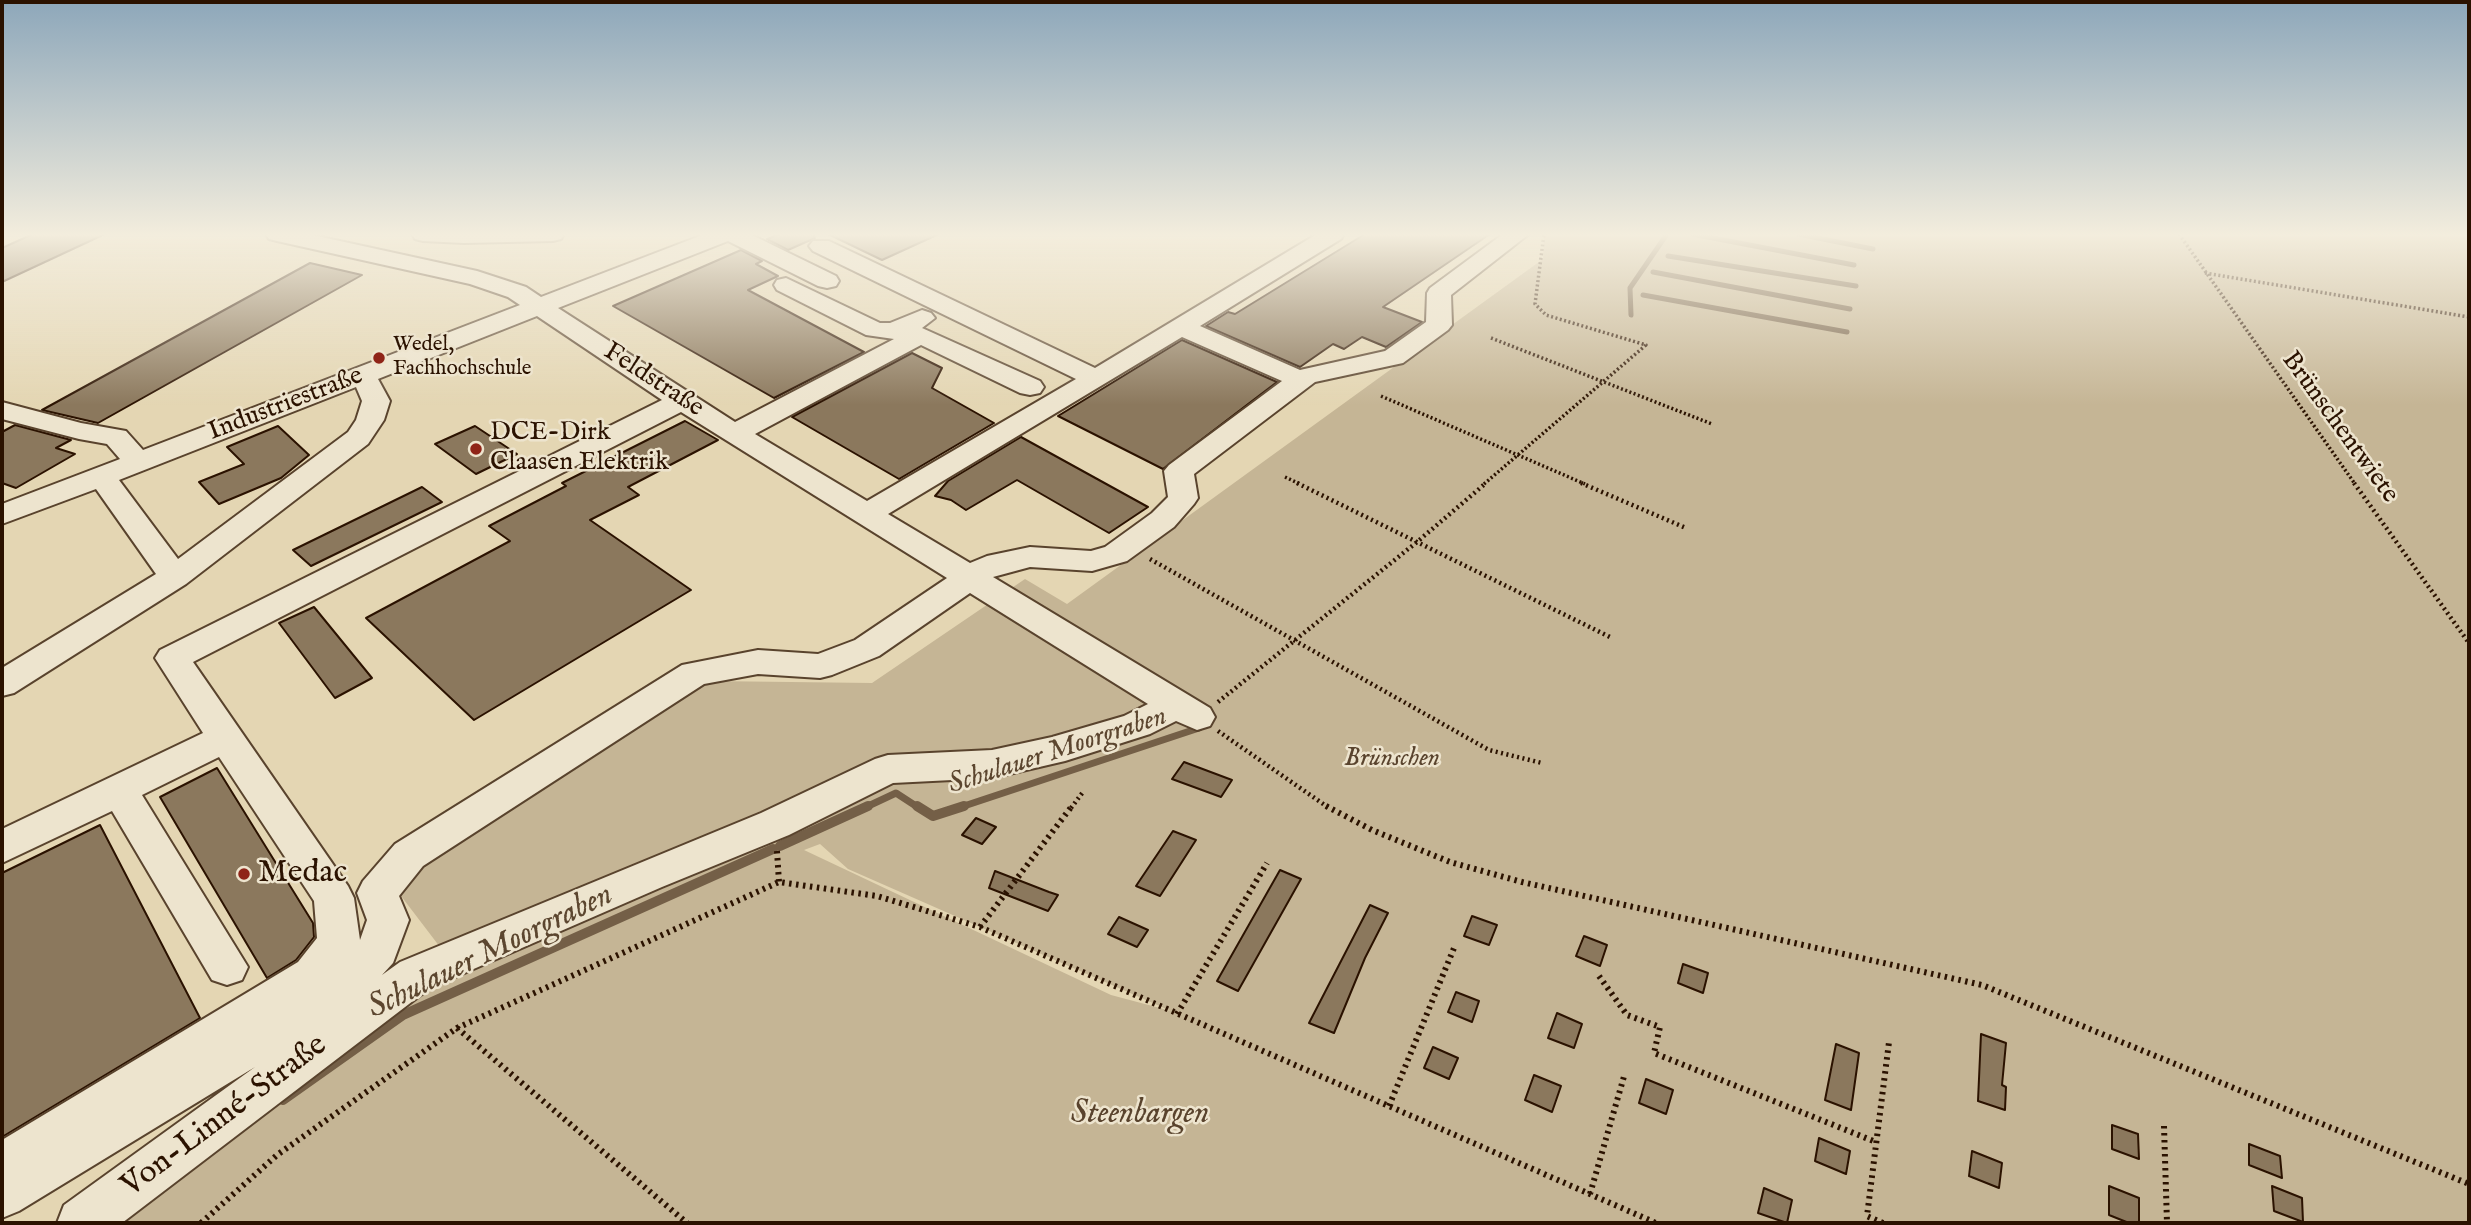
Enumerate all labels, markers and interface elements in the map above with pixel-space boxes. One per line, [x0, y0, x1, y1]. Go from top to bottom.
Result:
place label: Wedel, Fachhochschule [393, 333, 532, 383]
street label: Feldstraße [597, 337, 709, 425]
street label: Brünschentwiete [2274, 346, 2404, 510]
marker: Wedel, Fachhochschule [371, 350, 387, 366]
street label: Industriestraße [204, 361, 368, 449]
place label: DCE-Dirk Claasen Elektrik [490, 418, 669, 480]
marker: DCE-Dirk Claasen Elektrik [468, 441, 484, 457]
water label: Schulauer Moorgraben [945, 701, 1171, 803]
park label: Brünschen [1344, 744, 1440, 776]
place label: Medac [258, 855, 347, 893]
marker: Medac [236, 866, 252, 882]
water label: Schulauer Moorgraben [362, 876, 620, 1030]
street label: Von-Linné-Straße [115, 1027, 335, 1207]
park label: Steenbargen [1071, 1096, 1209, 1134]

